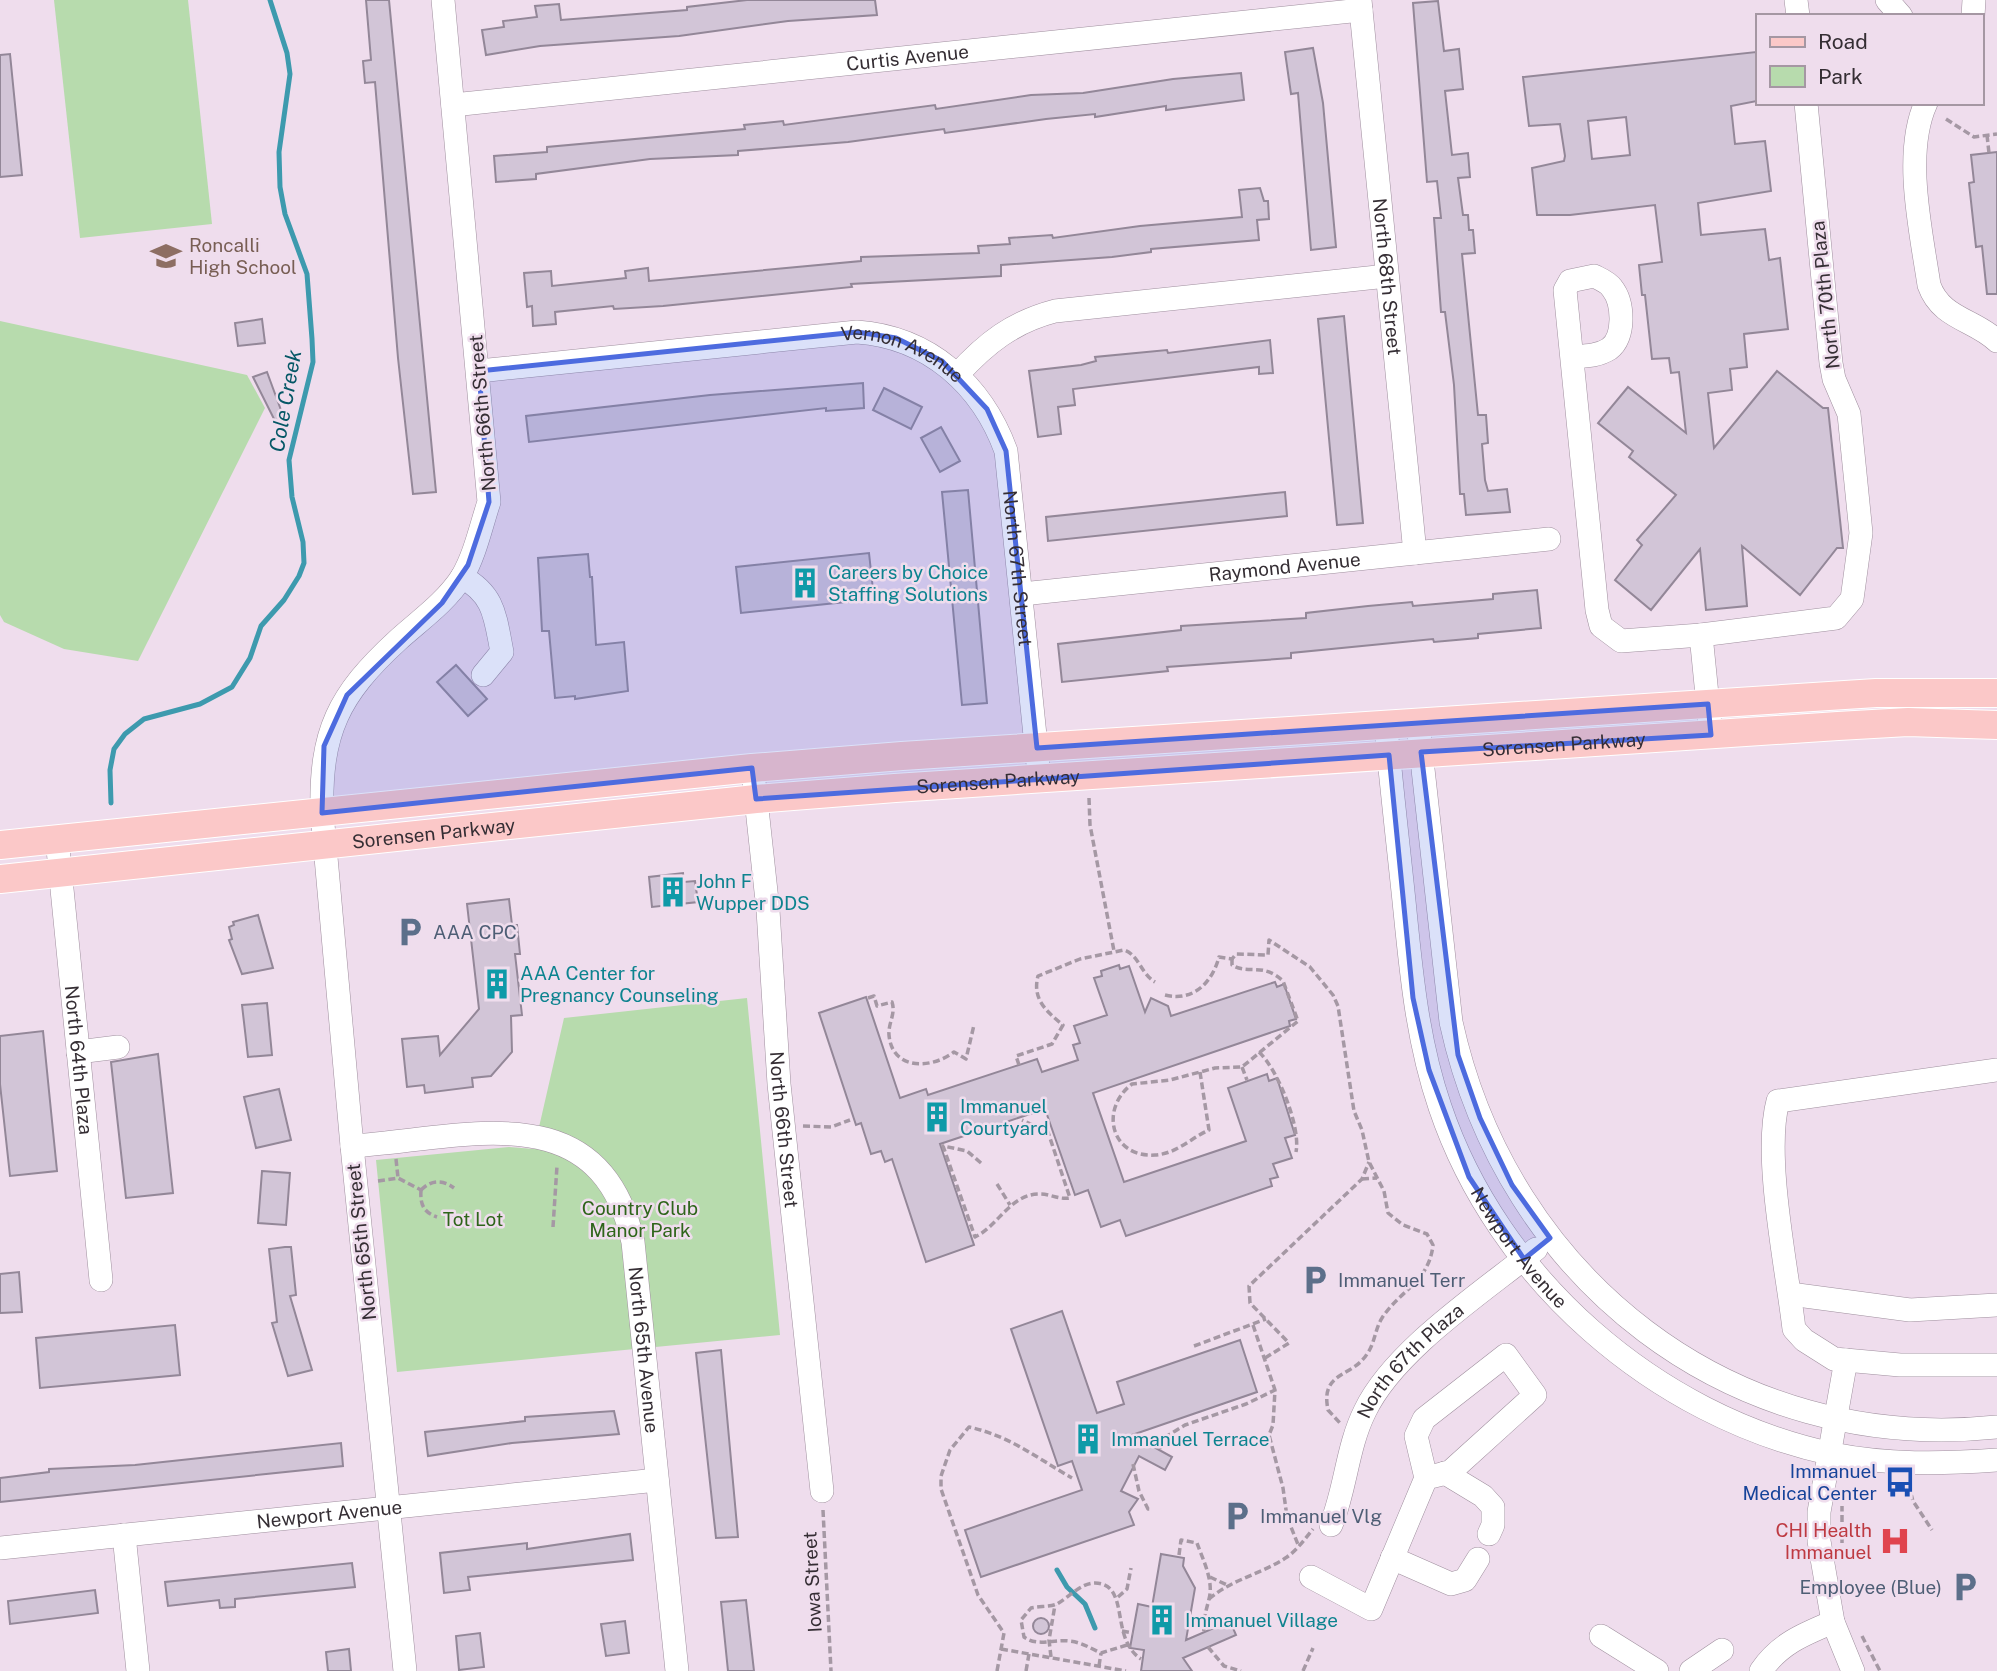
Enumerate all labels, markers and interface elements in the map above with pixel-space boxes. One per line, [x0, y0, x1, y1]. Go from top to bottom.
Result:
legend [1756, 14, 1983, 105]
text: Road [1818, 29, 1868, 54]
street label: Curtis Avenue [845, 40, 970, 75]
text: Park [1818, 64, 1863, 89]
street label: North 68th Street [1369, 197, 1406, 356]
street label: North 70th Plaza [1806, 220, 1844, 370]
place label: Roncalli High School [189, 234, 297, 278]
school or university icon: Roncalli High School [149, 239, 183, 273]
street label: Vernon Avenue [840, 321, 968, 387]
street label: North 66th Street [464, 334, 500, 492]
water label: Cole Creek [264, 347, 306, 454]
street label: North 67th Street [999, 489, 1037, 647]
street label: Raymond Avenue [1208, 548, 1362, 585]
place label: Careers by Choice Staffing Solutions [828, 561, 988, 605]
building icon: Careers by Choice Staffing Solutions [788, 566, 822, 600]
street label: Sorensen Parkway [1481, 728, 1647, 760]
street label: Sorensen Parkway [915, 765, 1081, 798]
street label: Sorensen Parkway [351, 814, 516, 853]
place label: John F Wupper DDS [696, 870, 810, 914]
building icon: John F Wupper DDS [656, 875, 690, 909]
parking icon: AAA CPC [393, 915, 427, 949]
place label: AAA CPC [433, 921, 517, 943]
place label: AAA Center for Pregnancy Counseling [520, 962, 719, 1006]
building icon: AAA Center for Pregnancy Counseling [480, 967, 514, 1001]
street label: North 64th Plaza [61, 984, 97, 1136]
street label: North 66th Street [766, 1051, 803, 1209]
place label: Immanuel Courtyard [960, 1095, 1049, 1139]
building icon: Immanuel Courtyard [920, 1100, 954, 1134]
street label: North 65th Street [342, 1163, 380, 1321]
street label: Newport Avenue [1467, 1183, 1572, 1313]
park label: Country Club Manor Park [582, 1197, 698, 1241]
park label: Tot Lot [443, 1208, 503, 1230]
parking icon: Immanuel Terr [1298, 1263, 1332, 1297]
street label: North 65th Avenue [625, 1265, 664, 1434]
place label: Immanuel Terr [1338, 1269, 1465, 1291]
street label: North 67th Plaza [1352, 1299, 1468, 1422]
building icon: Immanuel Terrace [1071, 1422, 1105, 1456]
place label: Immanuel Terrace [1111, 1428, 1270, 1450]
place label: Immanuel Medical Center [1743, 1460, 1877, 1504]
bus stop icon: Immanuel Medical Center [1883, 1465, 1917, 1499]
street label: Newport Avenue [255, 1495, 403, 1532]
parking icon: Immanuel Vlg [1220, 1499, 1254, 1533]
place label: Immanuel Vlg [1260, 1505, 1382, 1527]
place label: CHI Health Immanuel [1775, 1519, 1872, 1563]
hospital icon: CHI Health Immanuel [1878, 1524, 1912, 1558]
street label: Iowa Street [798, 1531, 826, 1633]
parking icon: Employee (Blue) [1948, 1570, 1982, 1604]
place label: Employee (Blue) [1799, 1576, 1942, 1598]
building icon: Immanuel Village [1145, 1603, 1179, 1637]
place label: Immanuel Village [1185, 1609, 1338, 1631]

